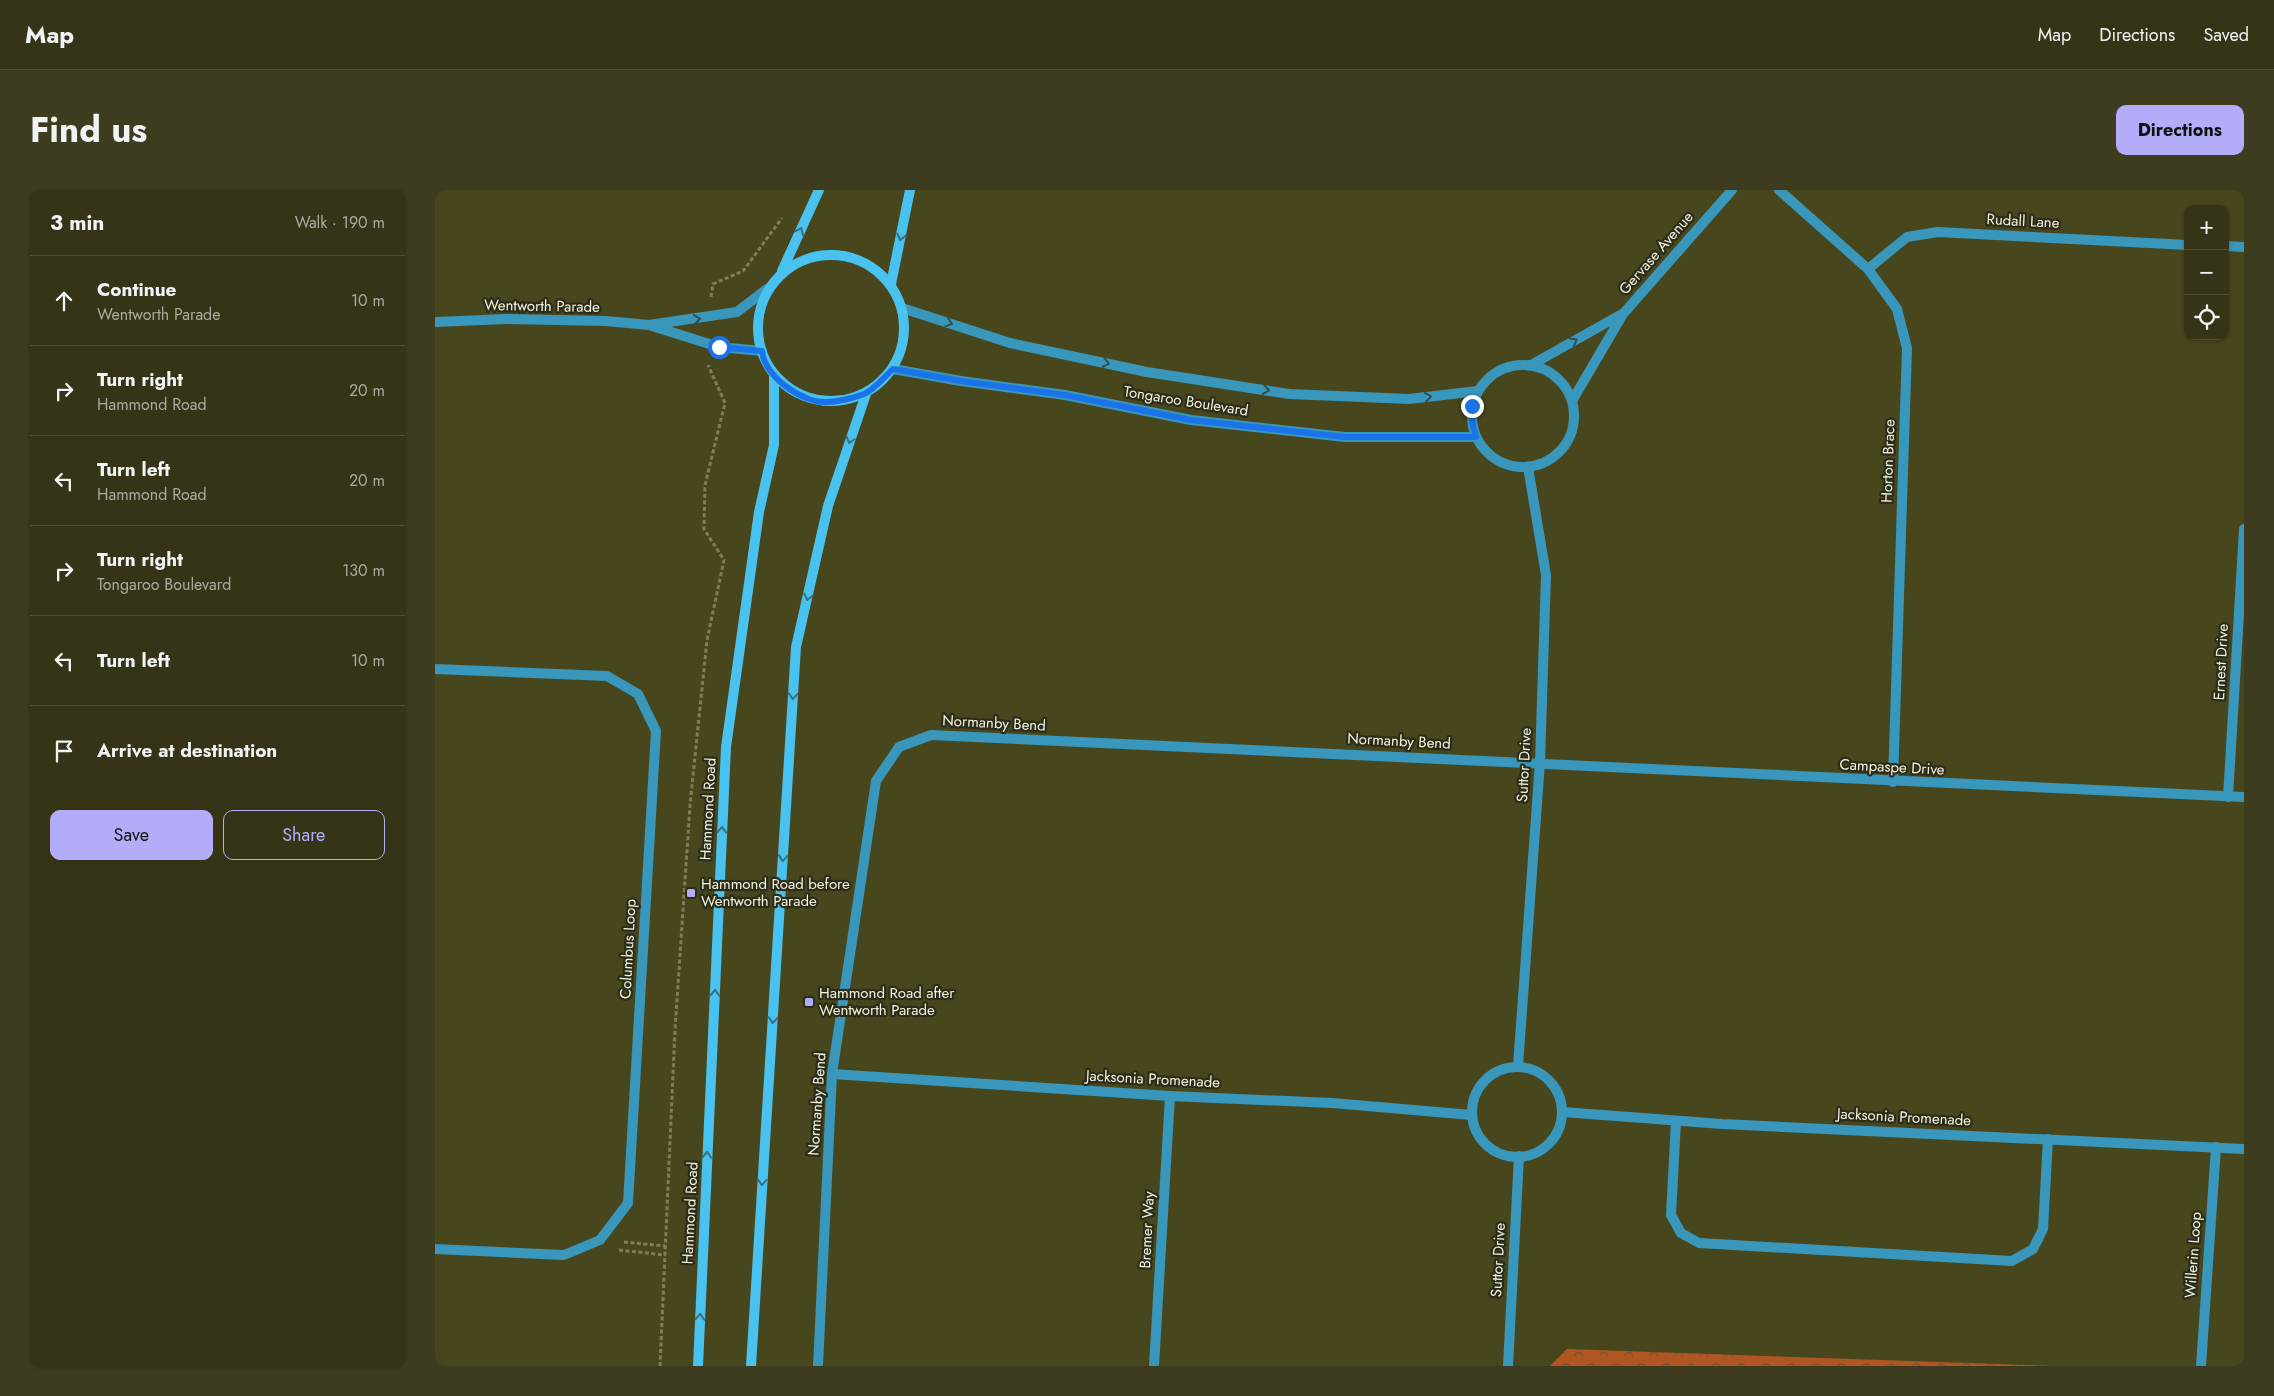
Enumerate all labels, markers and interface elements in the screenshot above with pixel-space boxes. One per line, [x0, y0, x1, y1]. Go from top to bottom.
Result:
text: Map [25, 17, 74, 52]
text: Map [2038, 22, 2071, 48]
text: Directions [2099, 22, 2175, 48]
text: Saved [2203, 22, 2249, 48]
text: Find us [30, 105, 147, 155]
button: Directions [2116, 105, 2244, 155]
map controls [2184, 205, 2229, 340]
button: + [2184, 205, 2229, 250]
street label: Gervase Avenue [1614, 206, 1699, 299]
text: 3 min [50, 208, 104, 238]
street label: Rudall Lane [1986, 208, 2060, 234]
text: Walk · 190 m [295, 211, 385, 234]
one-way arrow [794, 227, 805, 236]
one-way arrow [896, 233, 906, 242]
button: − [2184, 250, 2229, 295]
text: Continue [97, 276, 176, 303]
icon: ahead [50, 287, 78, 315]
text: 10 m [351, 289, 385, 312]
street label: Wentworth Parade [484, 294, 600, 318]
button: locate [2184, 295, 2229, 340]
text: Wentworth Parade [97, 303, 220, 326]
one-way arrow [694, 314, 702, 325]
one-way arrow [944, 317, 953, 327]
route start [708, 336, 731, 359]
one-way arrow [1568, 338, 1577, 348]
one-way arrow [1102, 358, 1110, 368]
text: Turn right [97, 366, 183, 393]
icon: right [50, 377, 78, 405]
text: 20 m [349, 379, 385, 402]
street label: Tongaroo Boulevard [1122, 380, 1250, 422]
one-way arrow [1262, 385, 1270, 395]
one-way arrow [1424, 392, 1432, 403]
text: Hammond Road [97, 393, 207, 416]
route end [1461, 395, 1484, 418]
street label: Horton Brace [1876, 418, 1900, 503]
one-way arrow [846, 435, 856, 444]
text: Turn left [97, 456, 170, 483]
icon: left [50, 467, 78, 495]
text: 20 m [349, 469, 385, 492]
text: Hammond Road [97, 483, 207, 506]
text: Turn right [97, 546, 183, 573]
icon: right [50, 557, 78, 585]
text: 130 m [342, 559, 385, 582]
text: Tongaroo Boulevard [97, 573, 231, 596]
one-way arrow [803, 592, 813, 601]
street label: Ernest Drive [2208, 623, 2234, 701]
icon: left [50, 647, 78, 675]
text: Turn left [97, 647, 170, 674]
text: 10 m [351, 649, 385, 672]
one-way arrow [788, 692, 799, 700]
street label: Normanby Bend [942, 709, 1046, 737]
street label: Normanby Bend [1347, 727, 1451, 755]
street label: Suttor Drive [1511, 727, 1537, 803]
icon: arrive [50, 737, 78, 765]
text: Arrive at destination [97, 737, 277, 764]
street label: Campaspe Drive [1839, 753, 1945, 781]
street label: Hammond Road [694, 757, 722, 861]
button: Save [50, 810, 213, 860]
button: Share [223, 810, 385, 860]
one-way arrow [717, 826, 728, 834]
one-way arrow [777, 854, 788, 862]
place label: Hammond Road before Wentworth Parade [701, 873, 850, 912]
marker: Hammond Road before Wentworth Parade [685, 887, 697, 899]
street label: Columbus Loop [614, 898, 642, 1000]
place label: Hammond Road after Wentworth Parade [819, 982, 955, 1021]
one-way arrow [709, 988, 720, 996]
marker: Hammond Road after Wentworth Parade [803, 996, 815, 1008]
one-way arrow [767, 1016, 778, 1024]
street label: Normanby Bend [802, 1052, 832, 1156]
street label: Jacksonia Promenade [1083, 1064, 1221, 1094]
street label: Jacksonia Promenade [1834, 1102, 1972, 1132]
one-way arrow [702, 1151, 713, 1159]
street label: Hammond Road [676, 1161, 704, 1265]
one-way arrow [757, 1179, 768, 1187]
street label: Bremer Way [1134, 1190, 1160, 1269]
street label: Willerin Loop [2179, 1211, 2207, 1299]
street label: Suttor Drive [1485, 1222, 1511, 1298]
one-way arrow [695, 1313, 705, 1321]

